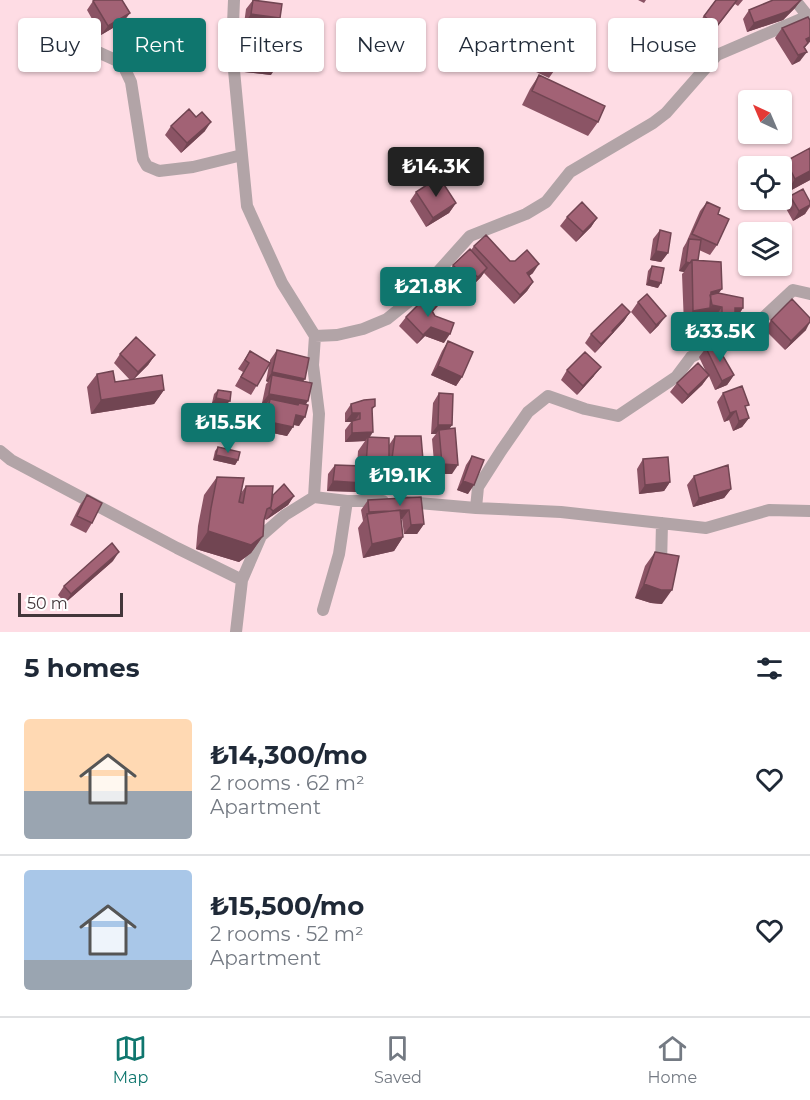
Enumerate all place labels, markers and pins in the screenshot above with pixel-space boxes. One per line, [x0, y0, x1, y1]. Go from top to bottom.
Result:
pin: ₺14.3K [387, 147, 485, 198]
pin: ₺21.8K [379, 267, 477, 318]
pin: ₺33.5K [671, 312, 769, 363]
pin: ₺15.5K [179, 403, 277, 454]
pin: ₺19.1K [351, 456, 449, 507]

